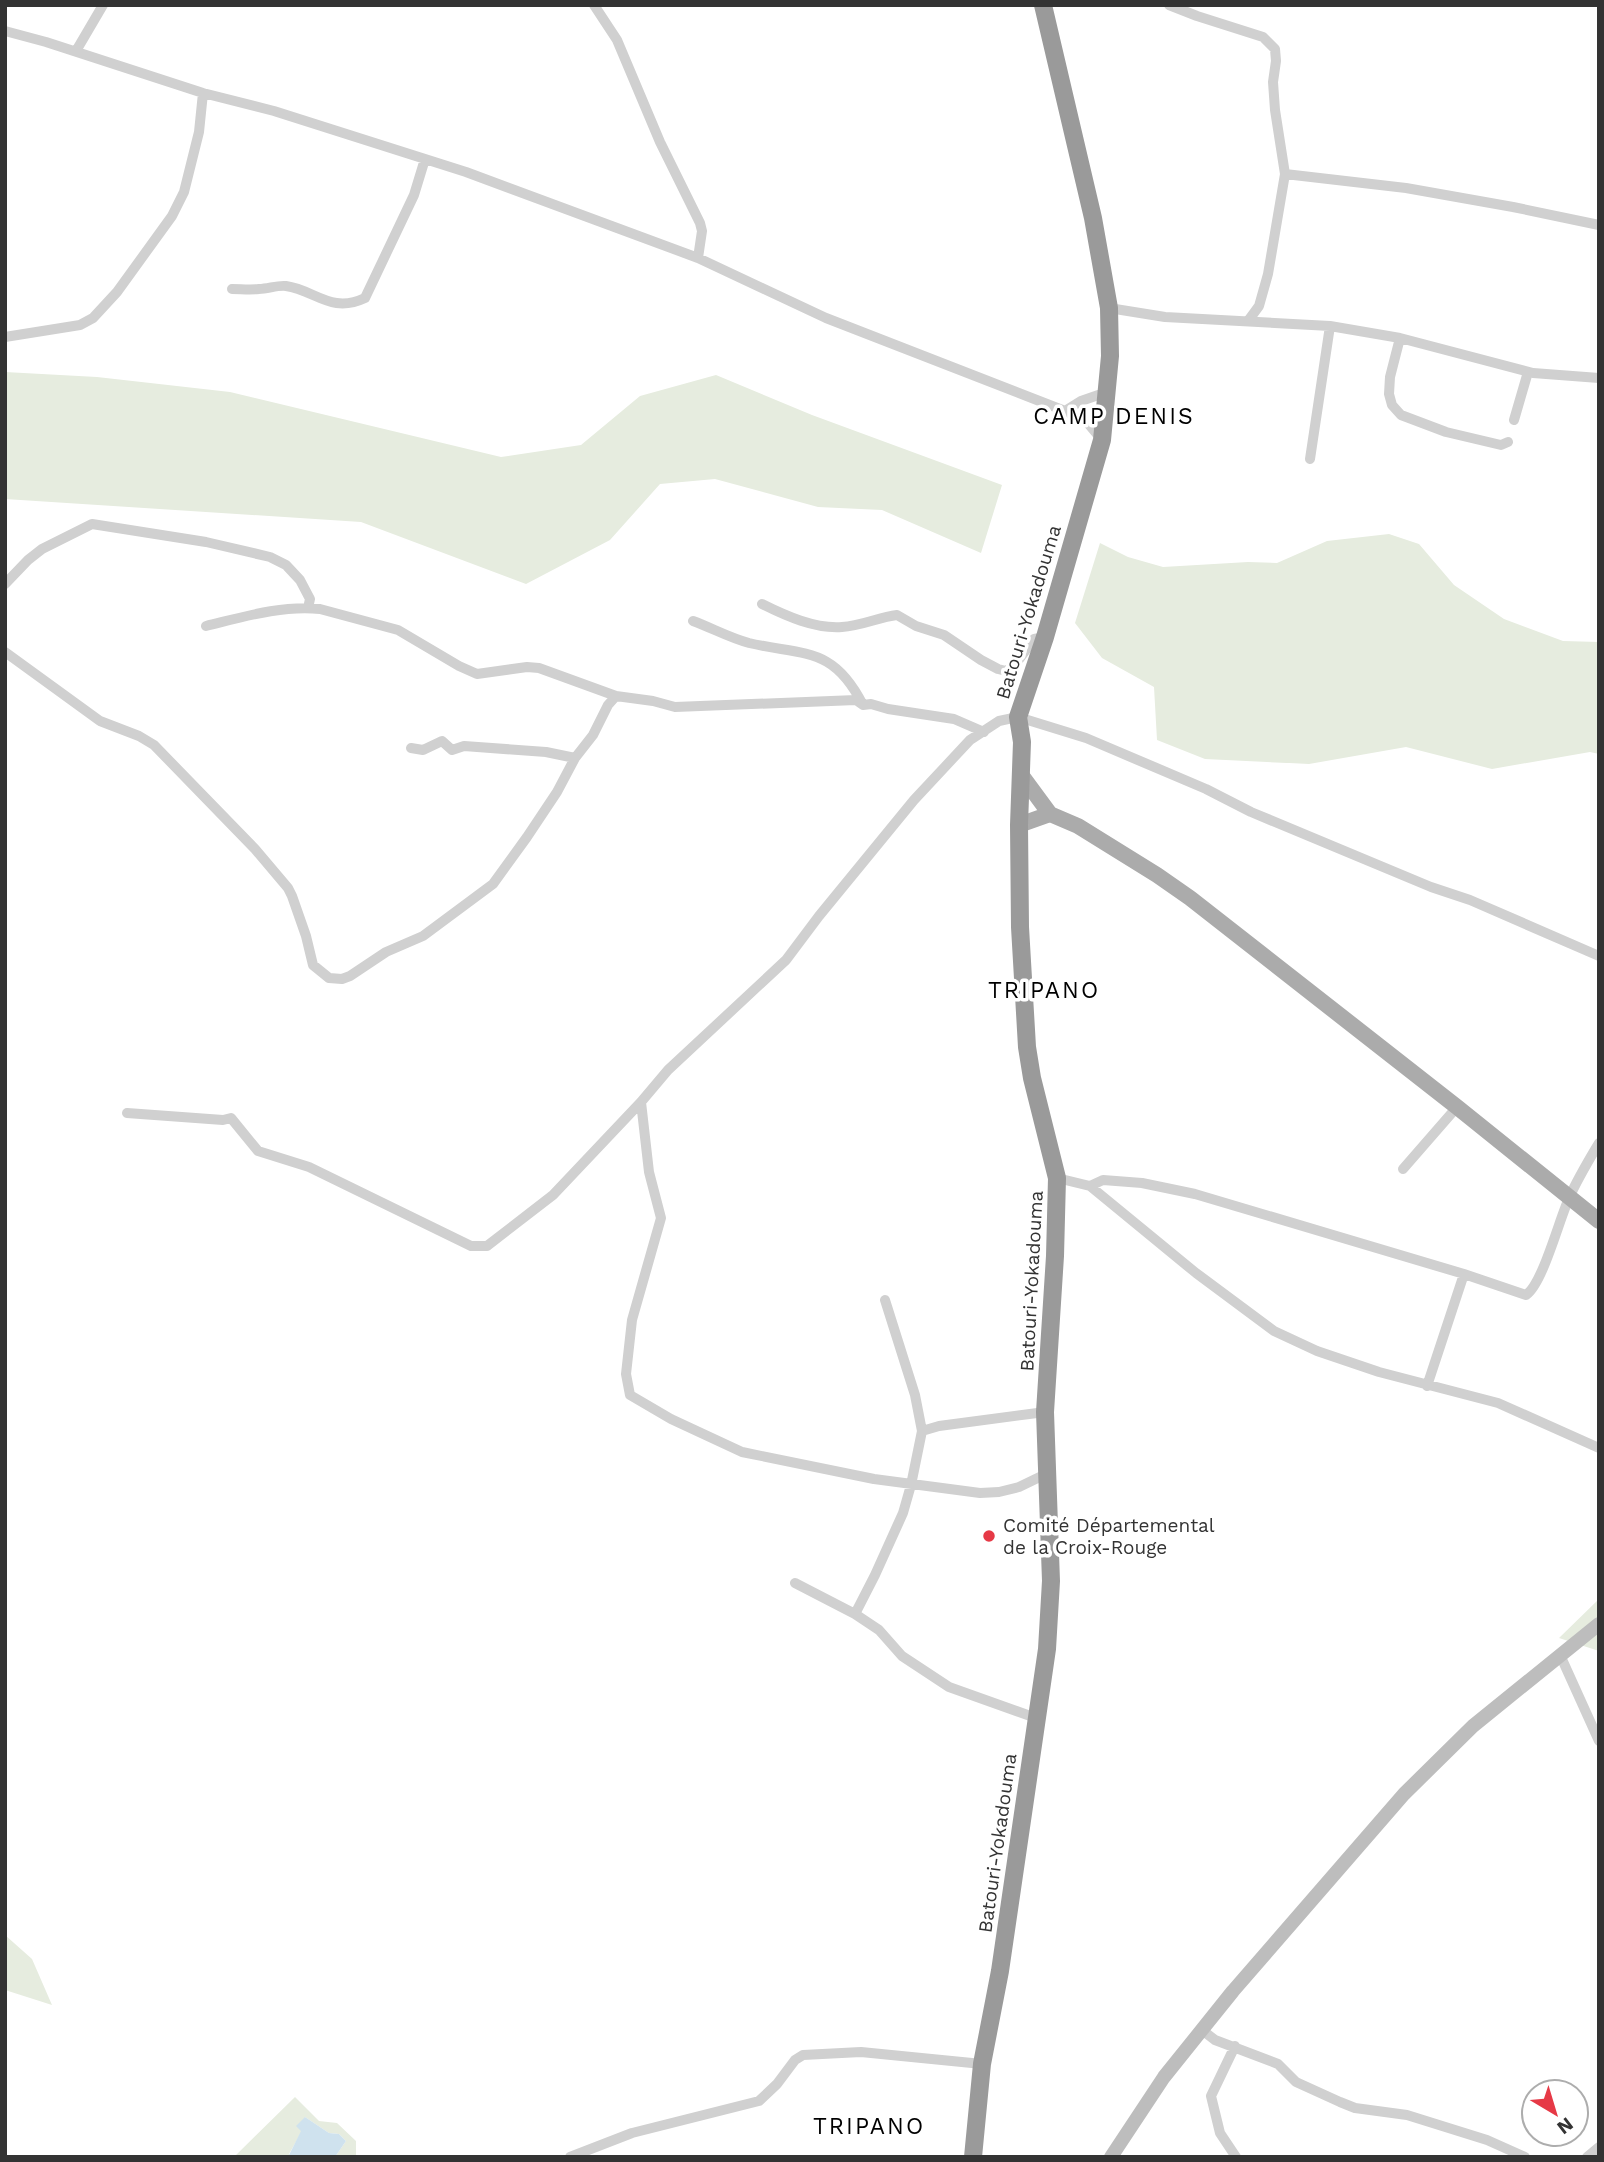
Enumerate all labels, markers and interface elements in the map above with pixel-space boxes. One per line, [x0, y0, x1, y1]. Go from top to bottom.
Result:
district label: CAMP DENIS [1033, 403, 1195, 430]
street label: Batouri-Yokadouma [991, 522, 1066, 702]
district label: TRIPANO [988, 977, 1100, 1004]
street label: Batouri-Yokadouma [1015, 1190, 1048, 1372]
place label: Comité Départemental de la Croix-Rouge [1003, 1514, 1215, 1559]
marker: Comité Départemental de la Croix-Rouge [981, 1528, 997, 1544]
street label: Batouri-Yokadouma [974, 1752, 1022, 1934]
north arrow [1520, 2078, 1590, 2148]
district label: TRIPANO [813, 2113, 925, 2140]
text: N [1553, 2113, 1578, 2139]

